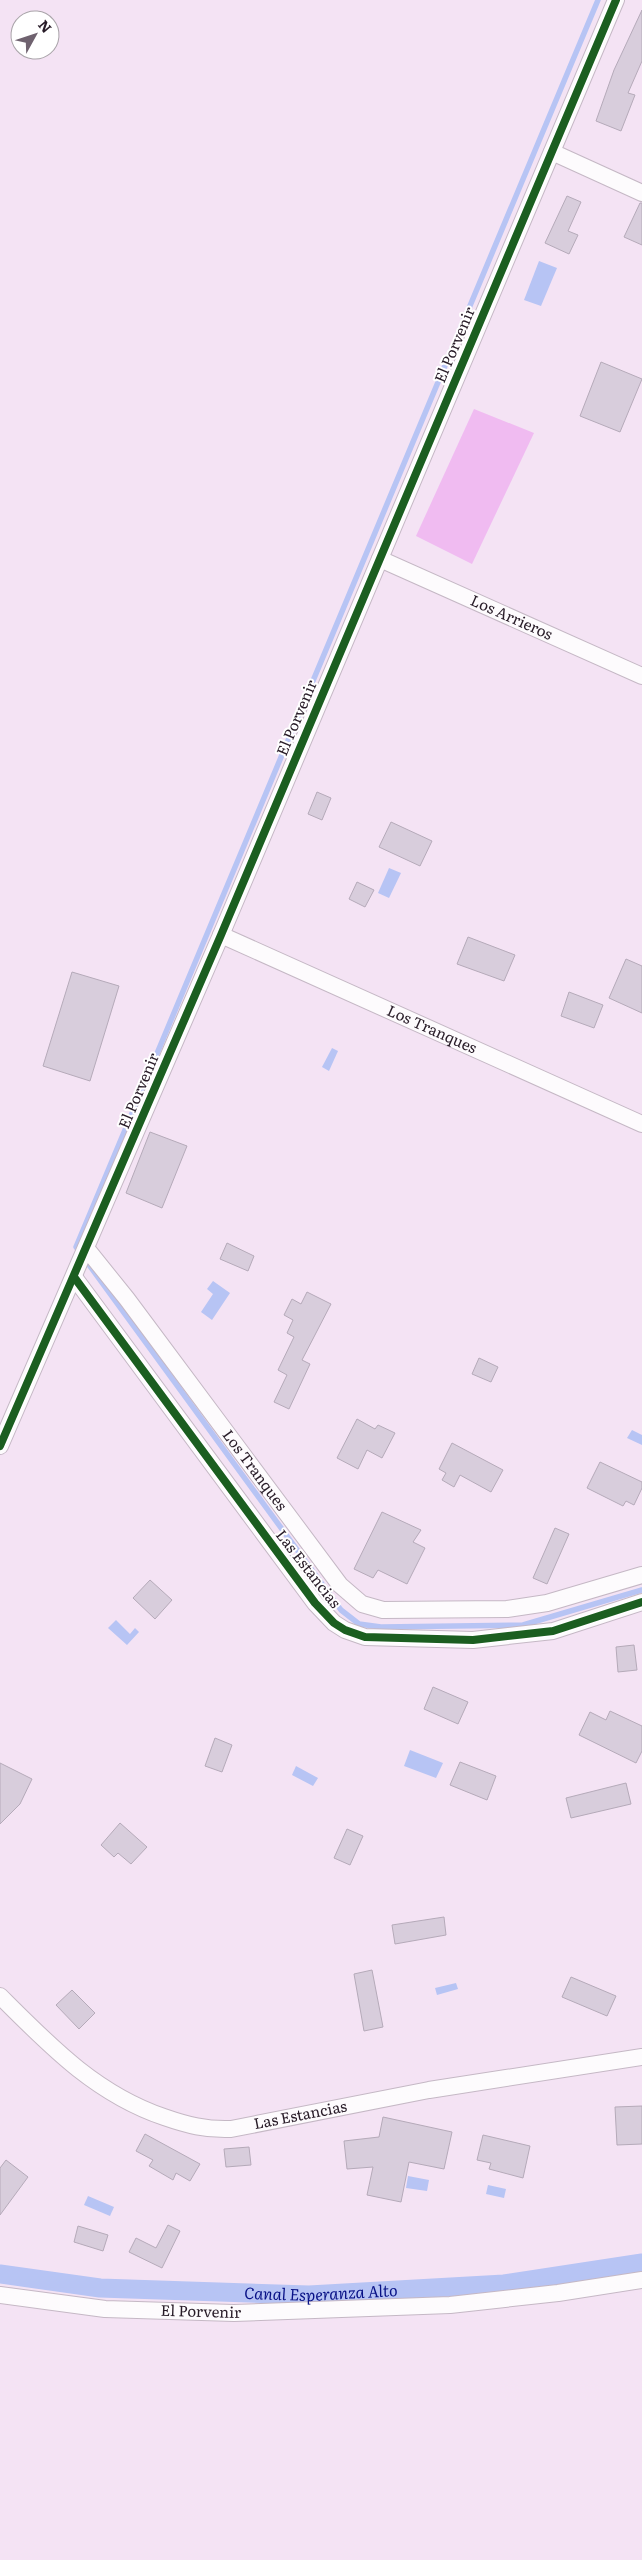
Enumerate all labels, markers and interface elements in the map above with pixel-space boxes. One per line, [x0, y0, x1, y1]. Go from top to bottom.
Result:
north arrow [10, 10, 60, 60]
text: N [34, 15, 57, 37]
street label: El Porvenir [427, 303, 480, 386]
street label: Los Arrieros [467, 588, 557, 645]
street label: El Porvenir [269, 676, 322, 759]
street label: Los Tranques [384, 998, 481, 1059]
street label: El Porvenir [111, 1049, 164, 1132]
street label: Los Tranques [218, 1424, 294, 1515]
street label: Las Estancias [271, 1524, 347, 1612]
street label: Las Estancias [252, 2093, 349, 2134]
water label: Canal Esperanza Alto [244, 2277, 398, 2306]
street label: El Porvenir [160, 2298, 242, 2323]

